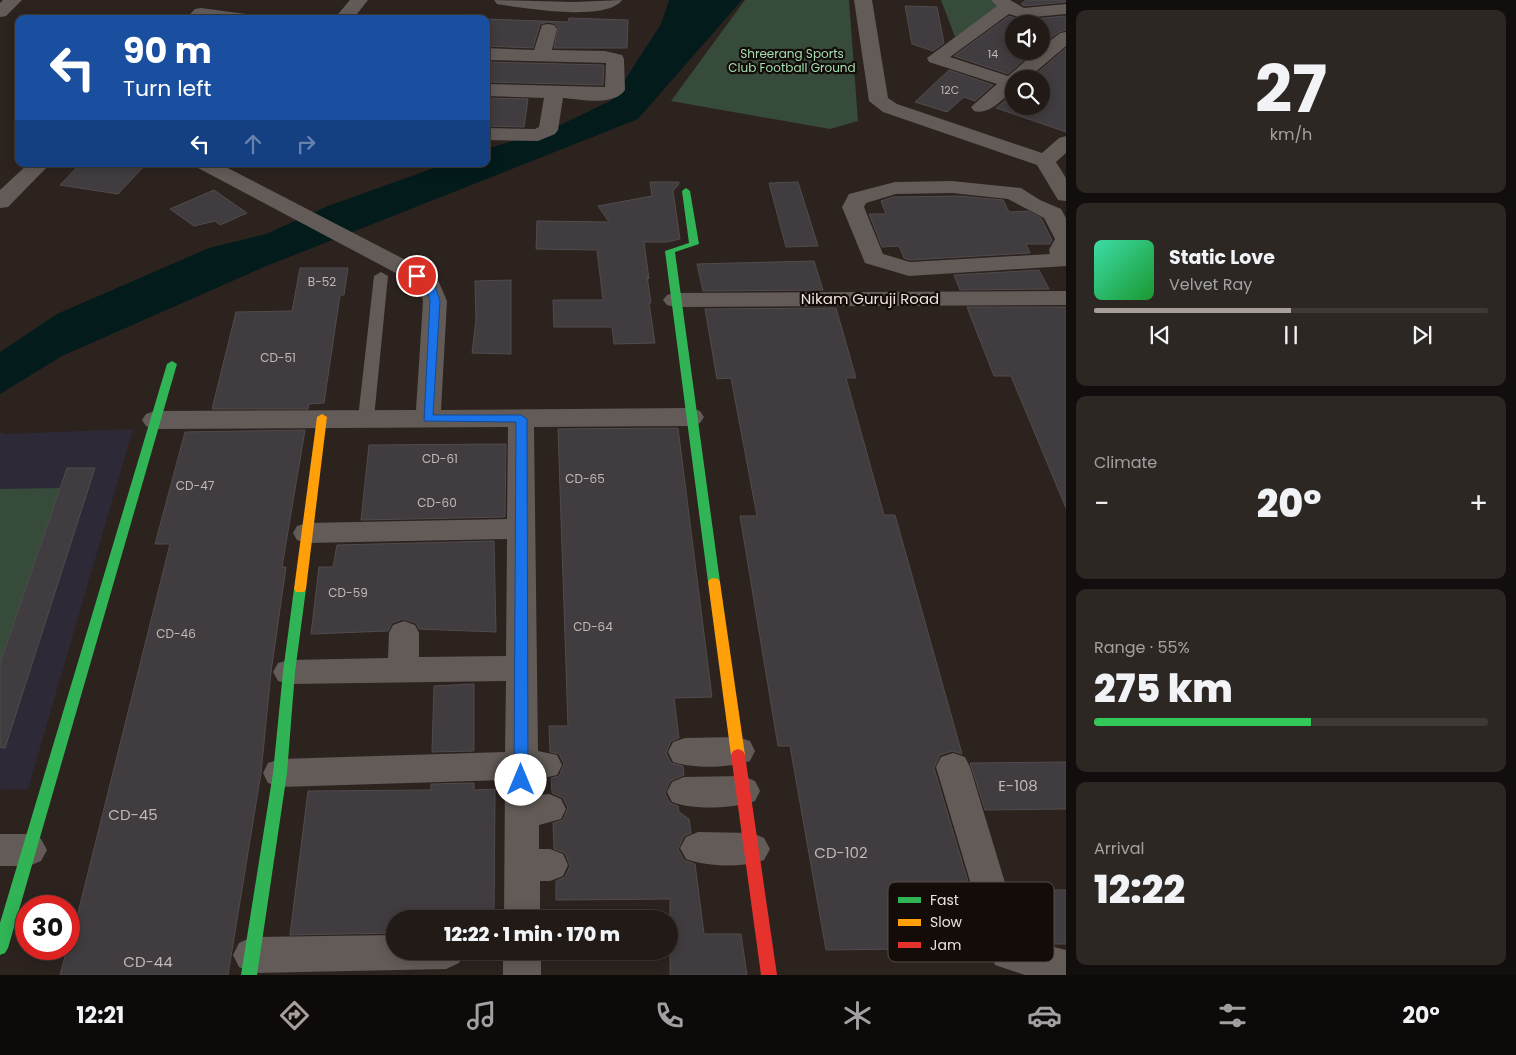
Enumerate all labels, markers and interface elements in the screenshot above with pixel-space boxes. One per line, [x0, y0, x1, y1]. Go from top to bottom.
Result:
map controls [1005, 15, 1050, 115]
button: sound [1005, 15, 1050, 60]
text: 90 m [123, 26, 212, 75]
icon: left [40, 35, 105, 100]
text: 27 [1255, 44, 1327, 135]
park label: Shreerang Sports Club Football Ground [728, 45, 856, 76]
house number: 14 [988, 46, 998, 62]
button: search [1005, 70, 1050, 115]
text: Turn left [123, 73, 211, 104]
house number: 12C [941, 82, 959, 98]
text: km/h [1270, 123, 1312, 146]
icon: left [186, 130, 214, 158]
icon: ahead [239, 130, 267, 158]
icon: right [292, 130, 320, 158]
text: Static Love [1169, 244, 1275, 271]
pin [396, 255, 438, 297]
icon: arrive [403, 262, 431, 290]
house number: B-52 [308, 273, 336, 290]
text: Velvet Ray [1169, 273, 1252, 296]
street label: Nikam Guruji Road [801, 288, 939, 309]
icon: previous [1146, 321, 1174, 349]
icon: pause [1277, 321, 1305, 349]
icon: next [1408, 321, 1436, 349]
house number: CD-51 [260, 349, 296, 366]
house number: CD-61 [422, 450, 458, 467]
text: Climate [1094, 451, 1157, 474]
house number: CD-65 [565, 470, 605, 487]
house number: CD-47 [176, 477, 215, 494]
text: 20° [1257, 477, 1322, 530]
text: − [1094, 484, 1109, 523]
text: + [1469, 484, 1488, 523]
house number: CD-60 [417, 494, 457, 511]
house number: CD-59 [328, 584, 368, 601]
house number: CD-64 [573, 618, 613, 635]
house number: CD-46 [156, 625, 196, 642]
text: Range · 55% [1094, 636, 1190, 659]
text: 275 km [1094, 662, 1233, 715]
position arrow [494, 753, 546, 805]
house number: E-108 [998, 775, 1038, 796]
house number: CD-45 [108, 804, 158, 825]
text: Arrival [1094, 837, 1144, 860]
house number: CD-102 [814, 842, 868, 863]
text: 12:22 [1094, 863, 1185, 916]
legend [888, 882, 1054, 962]
text: Fast [930, 890, 959, 910]
speed limit sign: 30 [15, 895, 80, 960]
text: Slow [930, 912, 963, 932]
text: 12:22 · 1 min · 170 m [444, 921, 620, 948]
text: Jam [930, 935, 961, 955]
house number: CD-44 [123, 951, 173, 972]
icon: directions [277, 998, 312, 1033]
icon: music [464, 998, 499, 1033]
icon: phone [652, 998, 687, 1033]
icon: climate [840, 998, 875, 1033]
icon: car [1027, 998, 1062, 1033]
icon: filters [1215, 998, 1250, 1033]
text: 12:21 [76, 1000, 124, 1031]
text: 20° [1402, 1000, 1440, 1031]

